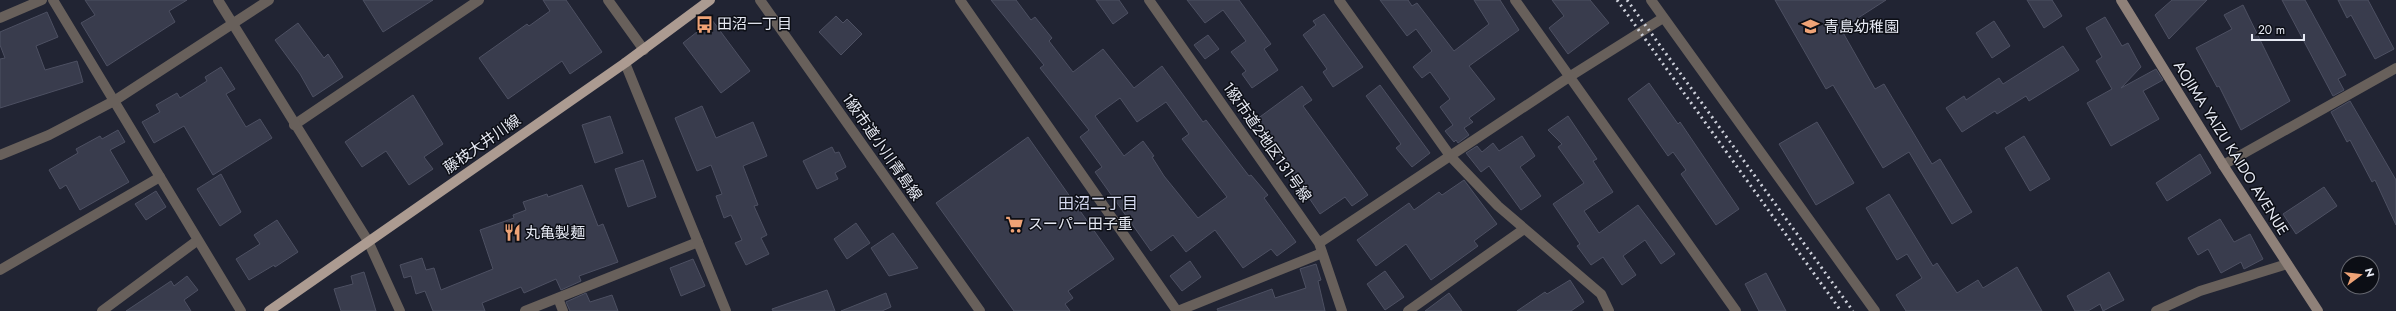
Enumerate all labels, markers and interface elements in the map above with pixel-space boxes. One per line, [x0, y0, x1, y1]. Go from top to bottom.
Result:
place label: 田沼一丁目 [717, 13, 792, 35]
bus stop icon: 田沼一丁目 [694, 14, 714, 34]
place label: 青島幼稚園 [1824, 16, 1899, 38]
scale bar [2252, 16, 2304, 42]
school or university icon: 青島幼稚園 [1801, 17, 1821, 37]
text: 20 m [2258, 21, 2285, 39]
street label: AOJIMA YAIZU KAIDO AVENUE [2168, 56, 2294, 240]
street label: 1級市道2地区131号線 [1217, 78, 1317, 206]
street label: 1級市道小川青島線 [837, 89, 927, 205]
street label: 藤枝大井川線 [439, 109, 525, 179]
district label: 田沼二丁目 [1058, 192, 1138, 215]
place label: スーパー田子重 [1028, 213, 1133, 235]
supermarket icon: スーパー田子重 [1005, 214, 1025, 234]
place label: 丸亀製麺 [525, 222, 585, 244]
restaurant icon: 丸亀製麺 [502, 223, 522, 243]
north arrow [2340, 255, 2380, 295]
text: N [2361, 266, 2379, 279]

